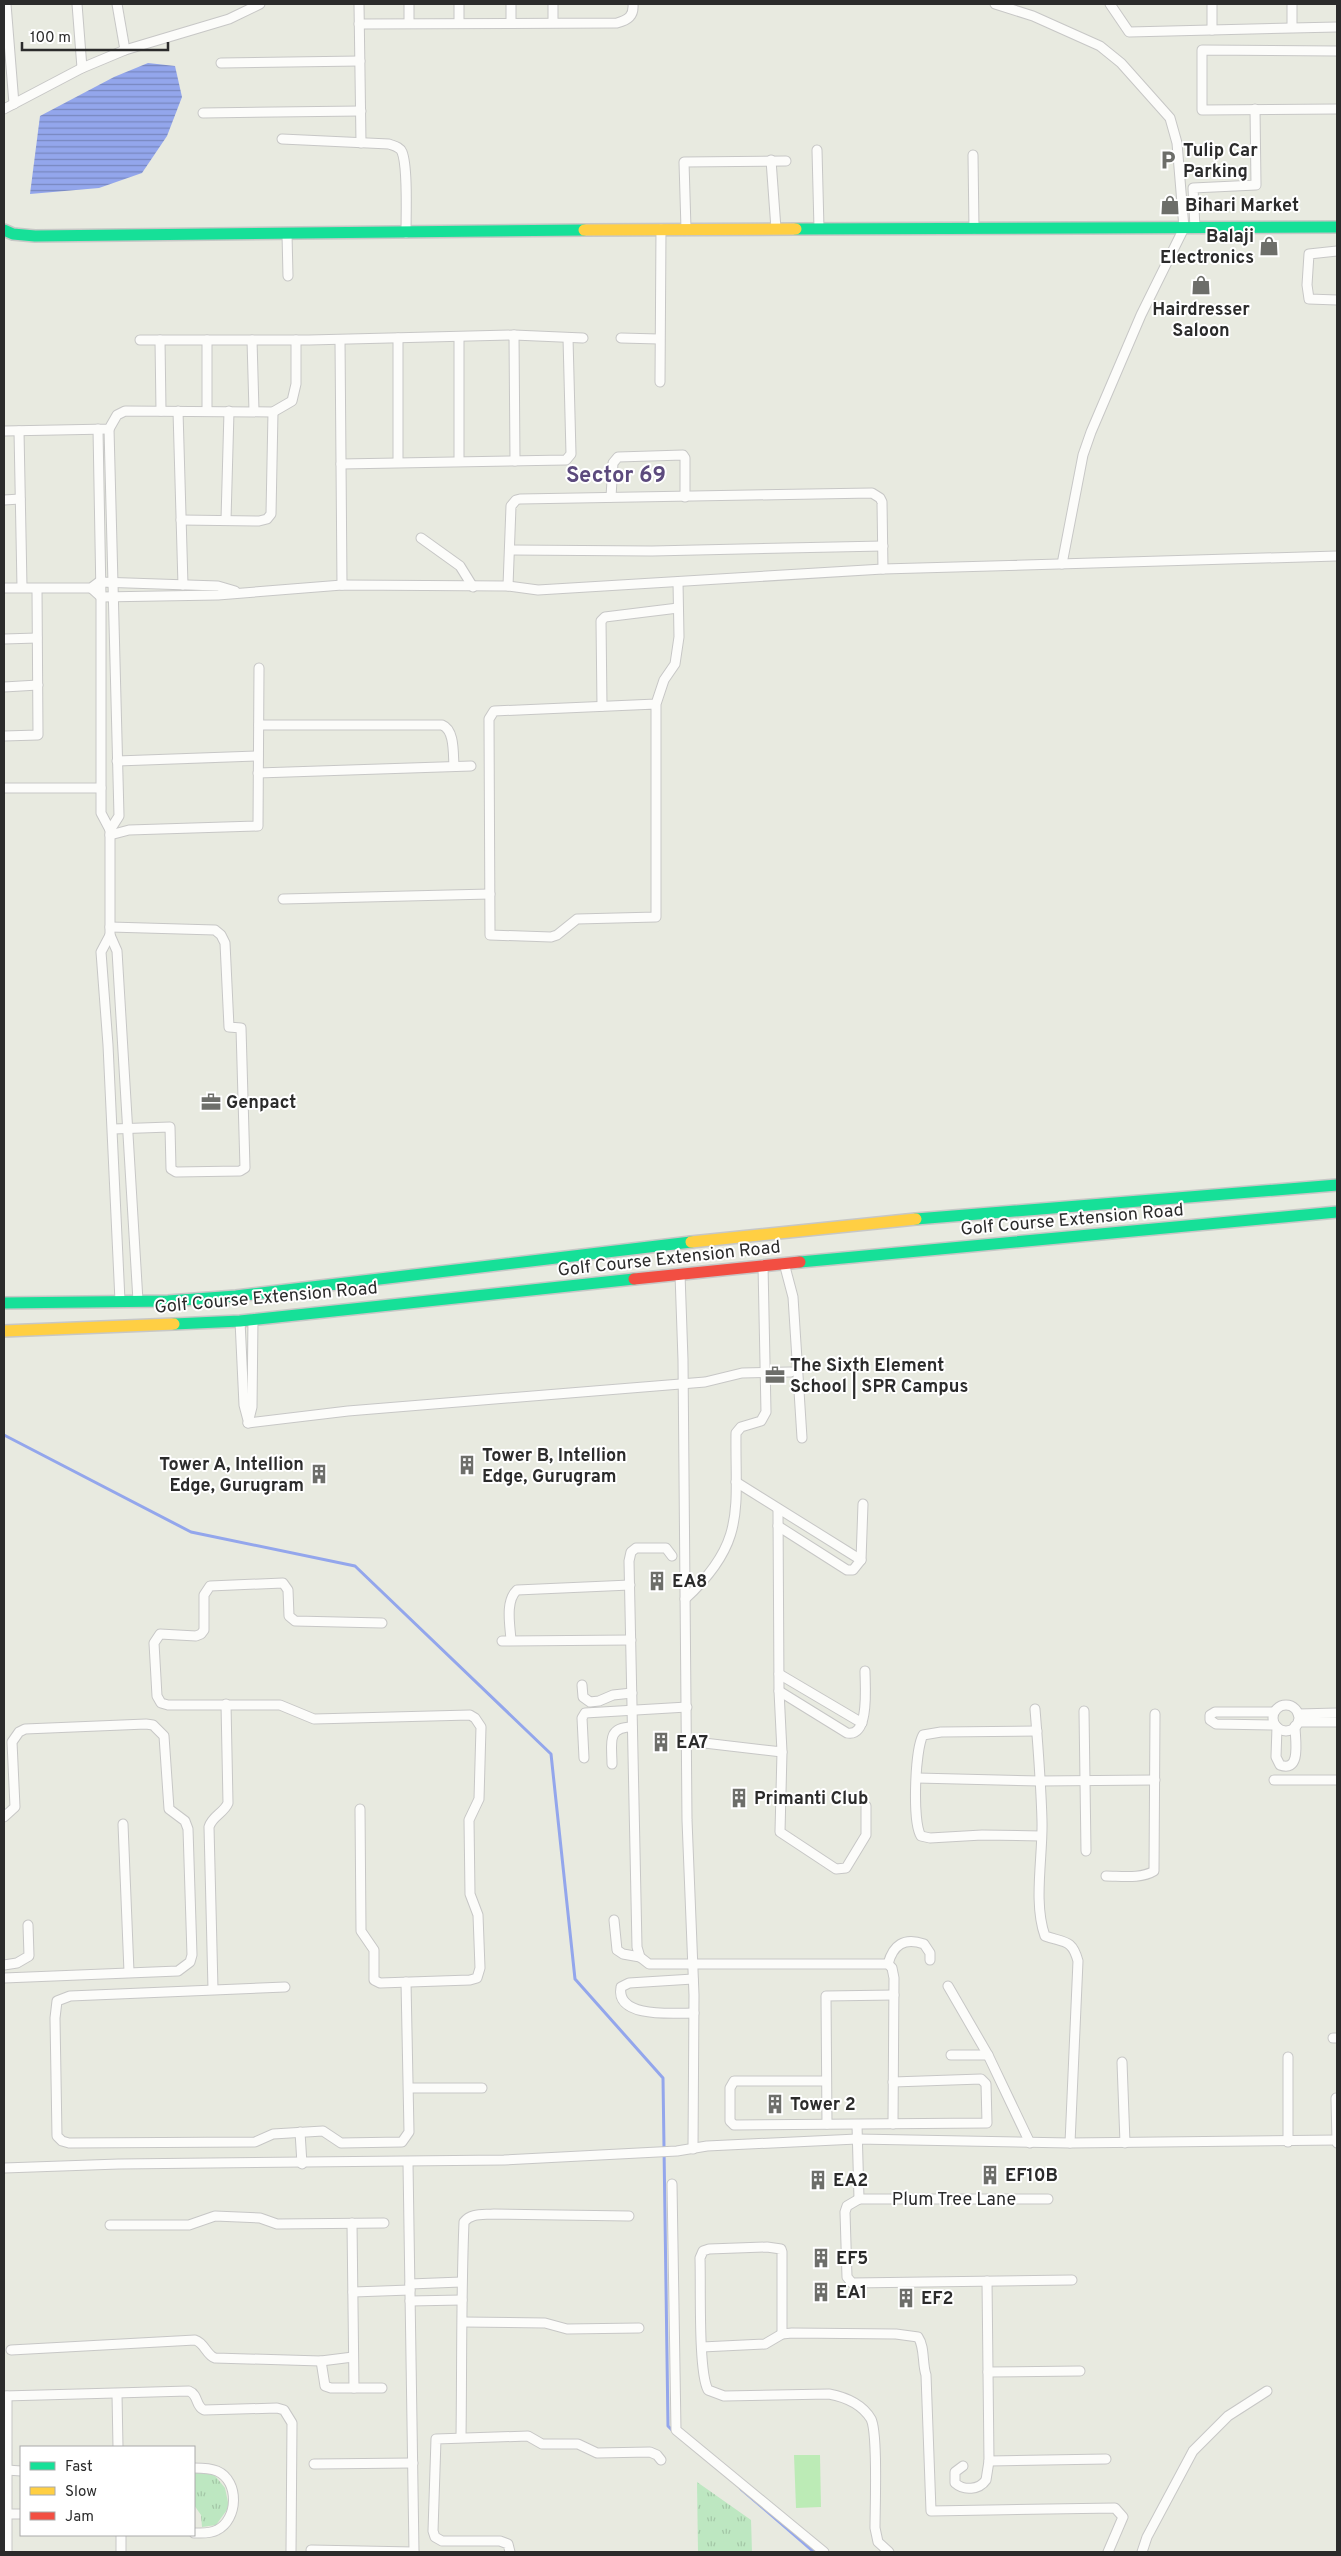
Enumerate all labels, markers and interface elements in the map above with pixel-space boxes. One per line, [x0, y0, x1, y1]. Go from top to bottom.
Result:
scale bar [22, 20, 169, 52]
text: 100 m [30, 29, 71, 48]
place label: Tulip Car Parking [1183, 140, 1258, 184]
parking icon: Tulip Car Parking [1157, 149, 1179, 171]
shop icon: Bihari Market [1159, 194, 1181, 216]
place label: Bihari Market [1185, 195, 1299, 218]
place label: Balaji Electronics [1160, 226, 1254, 270]
shop icon: Balaji Electronics [1258, 235, 1280, 257]
shop icon: Hairdresser Saloon [1190, 274, 1212, 296]
place label: Hairdresser Saloon [1152, 299, 1250, 343]
district label: Sector 69 [566, 463, 666, 490]
office icon: Genpact [200, 1091, 222, 1113]
place label: Genpact [226, 1092, 296, 1115]
street label: Golf Course Extension Road [960, 1199, 1185, 1242]
street label: Golf Course Extension Road [557, 1236, 782, 1283]
street label: Golf Course Extension Road [154, 1277, 379, 1320]
place label: The Sixth Element School | SPR Campus [790, 1355, 968, 1399]
office icon: The Sixth Element School | SPR Campus [764, 1364, 786, 1386]
place label: Tower B, Intellion Edge, Gurugram [482, 1445, 627, 1489]
place label: Tower A, Intellion Edge, Gurugram [159, 1454, 304, 1498]
building icon: Tower B, Intellion Edge, Gurugram [456, 1454, 478, 1476]
building icon: Tower A, Intellion Edge, Gurugram [308, 1463, 330, 1485]
building icon: EA8 [646, 1570, 668, 1592]
place label: EA8 [672, 1571, 707, 1594]
building icon: EA7 [650, 1731, 672, 1753]
place label: EA7 [676, 1732, 708, 1755]
building icon: Primanti Club [728, 1787, 750, 1809]
place label: Primanti Club [754, 1788, 868, 1811]
building icon: Tower 2 [764, 2093, 786, 2115]
place label: Tower 2 [790, 2094, 856, 2117]
building icon: EF10B [979, 2164, 1001, 2186]
place label: EF10B [1005, 2165, 1058, 2188]
building icon: EA2 [807, 2169, 829, 2191]
place label: EA2 [833, 2170, 868, 2193]
street label: Plum Tree Lane [892, 2189, 1016, 2212]
building icon: EF5 [810, 2247, 832, 2269]
place label: EF5 [836, 2248, 868, 2271]
building icon: EA1 [810, 2281, 832, 2303]
place label: EA1 [836, 2282, 867, 2305]
building icon: EF2 [895, 2287, 917, 2309]
place label: EF2 [921, 2288, 954, 2311]
legend [20, 2446, 195, 2536]
text: Fast [65, 2458, 93, 2477]
text: Slow [65, 2483, 97, 2502]
text: Jam [65, 2508, 94, 2527]

